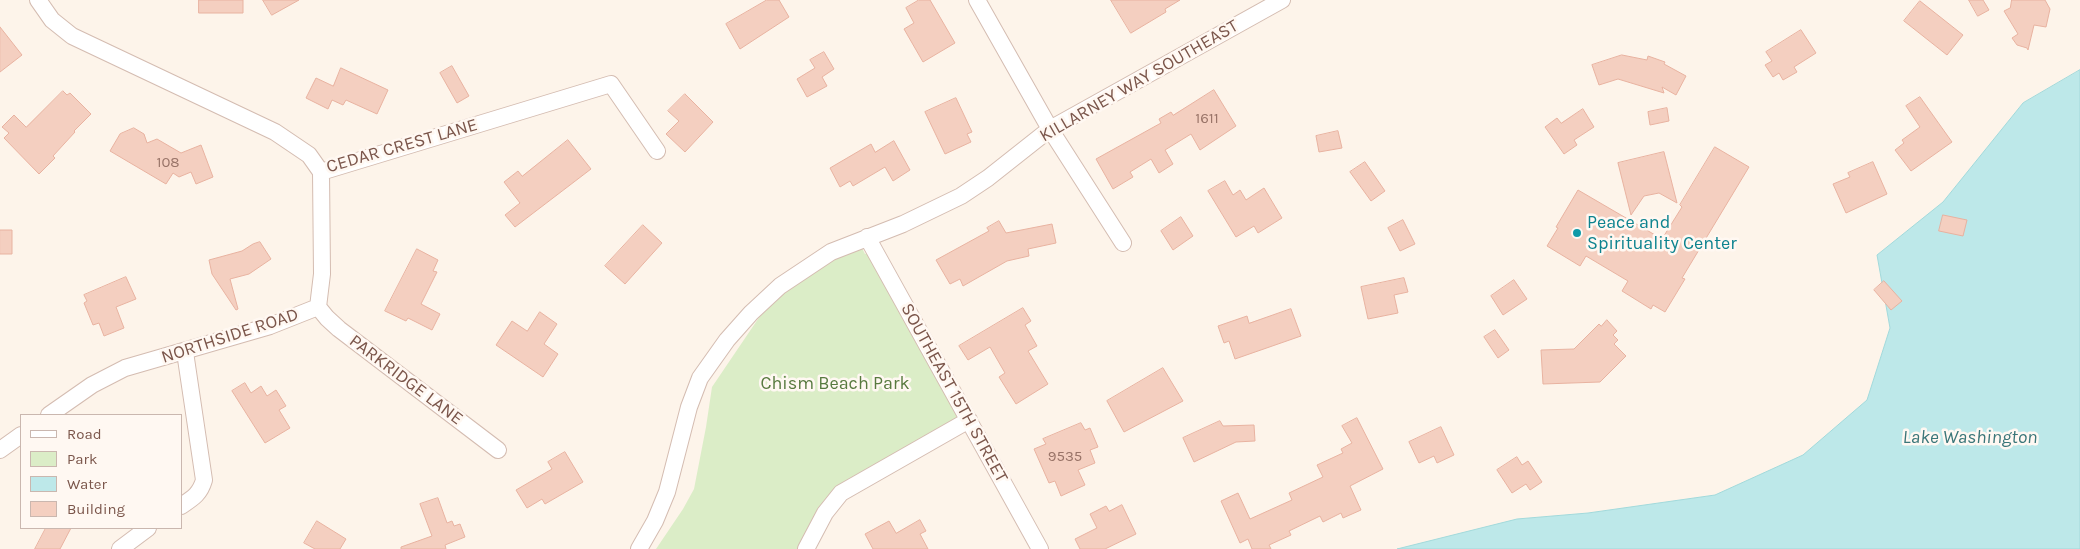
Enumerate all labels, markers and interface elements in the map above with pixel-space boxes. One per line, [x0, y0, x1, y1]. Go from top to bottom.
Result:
street label: KILLARNEY WAY SOUTHEAST [1036, 15, 1242, 147]
house number: 1611 [1195, 110, 1219, 128]
street label: CEDAR CREST LANE [324, 114, 480, 178]
house number: 108 [156, 154, 180, 172]
place label: Peace and Spirituality Center [1587, 212, 1737, 254]
marker: Peace and Spirituality Center [1571, 227, 1583, 239]
street label: SOUTHEAST 15TH STREET [896, 300, 1012, 486]
street label: NORTHSIDE ROAD [159, 304, 301, 368]
street label: PARKRIDGE LANE [345, 330, 467, 430]
park label: Chism Beach Park [760, 373, 910, 395]
legend [20, 414, 182, 529]
text: Road [67, 425, 102, 443]
water label: Lake Washington [1903, 427, 2037, 449]
house number: 9535 [1048, 448, 1082, 466]
text: Park [67, 450, 97, 468]
text: Water [67, 475, 107, 493]
text: Building [67, 500, 125, 518]

